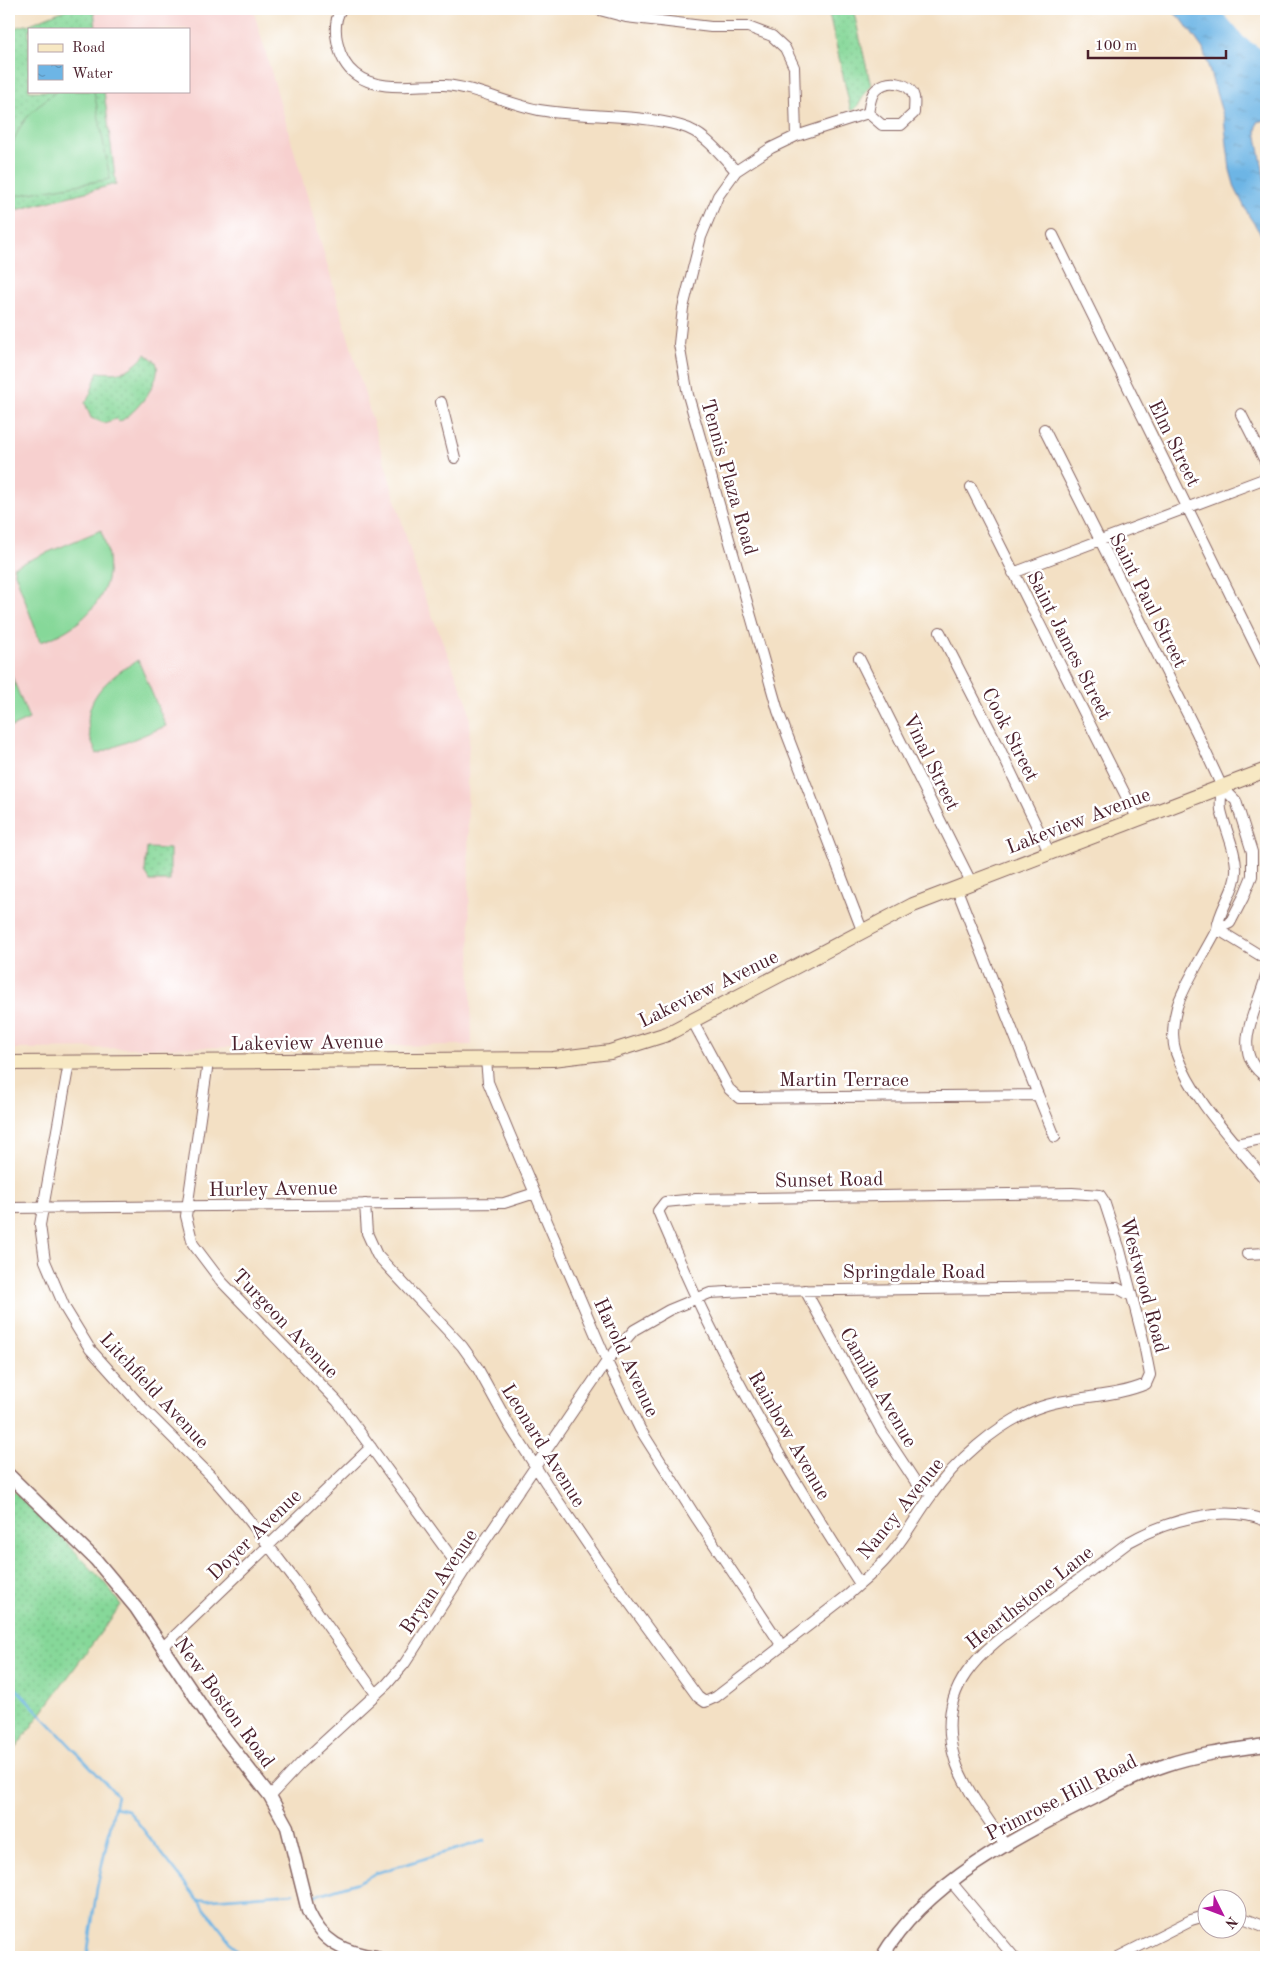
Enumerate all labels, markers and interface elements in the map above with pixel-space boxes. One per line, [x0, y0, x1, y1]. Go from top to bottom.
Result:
legend [28, 28, 190, 92]
scale bar [1088, 28, 1225, 60]
text: 100 m [1095, 39, 1137, 54]
text: Road [72, 41, 106, 56]
text: Water [72, 67, 113, 82]
street label: Tennis Plaza Road [696, 397, 760, 558]
street label: Elm Street [1144, 397, 1203, 490]
street label: Saint Paul Street [1105, 530, 1190, 672]
street label: Saint James Street [1022, 568, 1114, 724]
street label: Cook Street [977, 685, 1041, 785]
street label: Vinal Street [898, 711, 962, 814]
street label: Lakeview Avenue [1004, 785, 1154, 859]
street label: Lakeview Avenue [636, 947, 782, 1032]
street label: Lakeview Avenue [231, 1033, 384, 1055]
street label: Martin Terrace [779, 1071, 909, 1091]
street label: Sunset Road [774, 1170, 884, 1192]
street label: Hurley Avenue [208, 1179, 338, 1201]
street label: Westwood Road [1115, 1216, 1171, 1355]
street label: Springdale Road [842, 1263, 986, 1283]
street label: Turgeon Avenue [228, 1266, 341, 1383]
street label: Harold Avenue [589, 1295, 661, 1420]
street label: Camilla Avenue [835, 1325, 920, 1451]
street label: Litchfield Avenue [95, 1330, 212, 1453]
street label: Rainbow Avenue [743, 1368, 833, 1504]
street label: Leonard Avenue [496, 1381, 588, 1511]
street label: Nancy Avenue [855, 1455, 949, 1564]
street label: Doyer Avenue [205, 1486, 306, 1585]
street label: Bryan Avenue [397, 1526, 482, 1638]
street label: Hearthstone Lane [963, 1543, 1098, 1654]
street label: New Boston Road [169, 1634, 277, 1772]
street label: Primrose Hill Road [983, 1752, 1141, 1846]
north arrow [1198, 1888, 1248, 1938]
text: N [1222, 1913, 1240, 1931]

